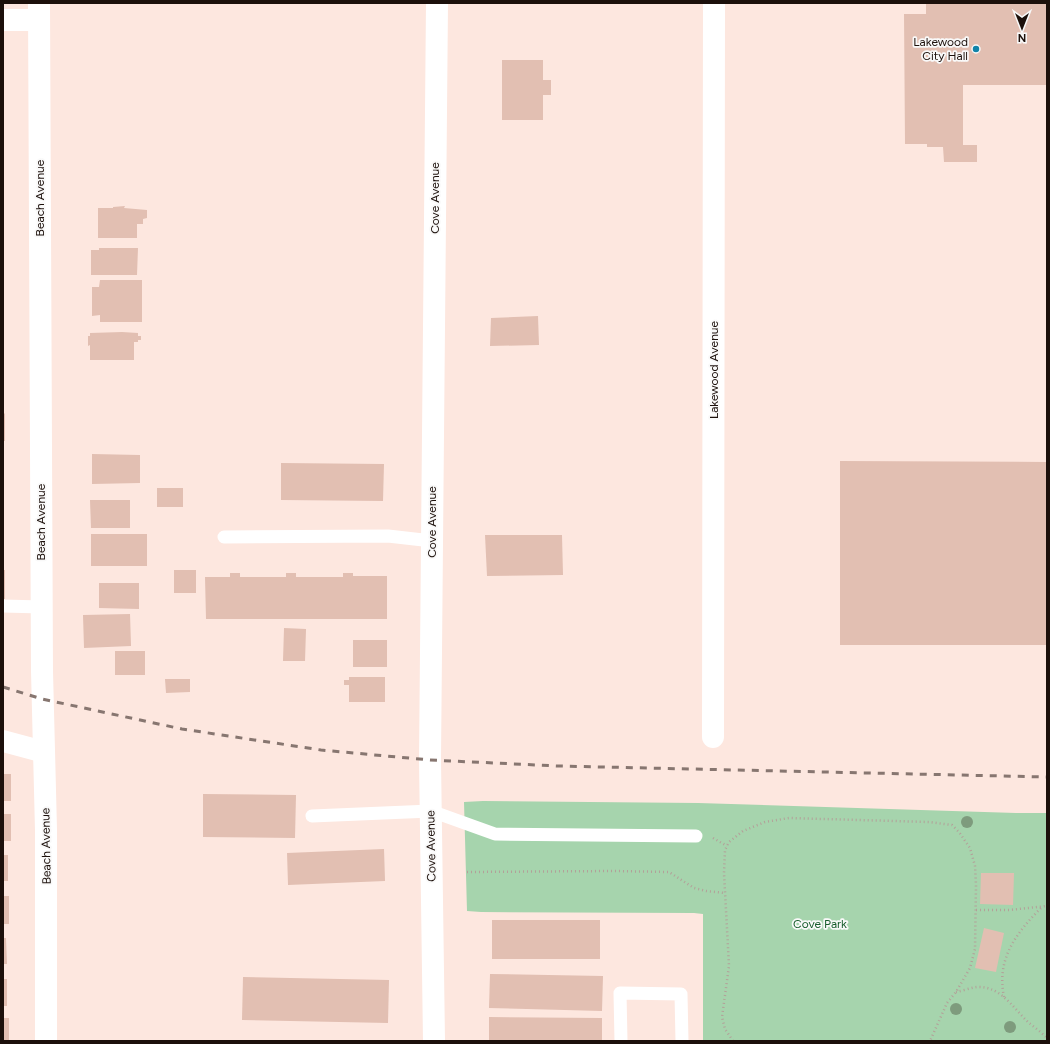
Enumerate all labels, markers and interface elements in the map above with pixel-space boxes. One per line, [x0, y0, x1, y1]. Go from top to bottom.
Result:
north arrow [1002, 8, 1042, 48]
text: N [1018, 31, 1026, 44]
place label: Lakewood City Hall [913, 35, 968, 63]
marker: Lakewood City Hall [971, 44, 981, 54]
street label: Beach Avenue [33, 159, 47, 236]
street label: Cove Avenue [428, 162, 442, 234]
street label: Lakewood Avenue [707, 320, 721, 419]
street label: Beach Avenue [34, 483, 48, 560]
street label: Cove Avenue [425, 486, 439, 558]
street label: Beach Avenue [38, 807, 54, 884]
street label: Cove Avenue [423, 810, 439, 882]
park label: Cove Park [793, 917, 847, 931]

